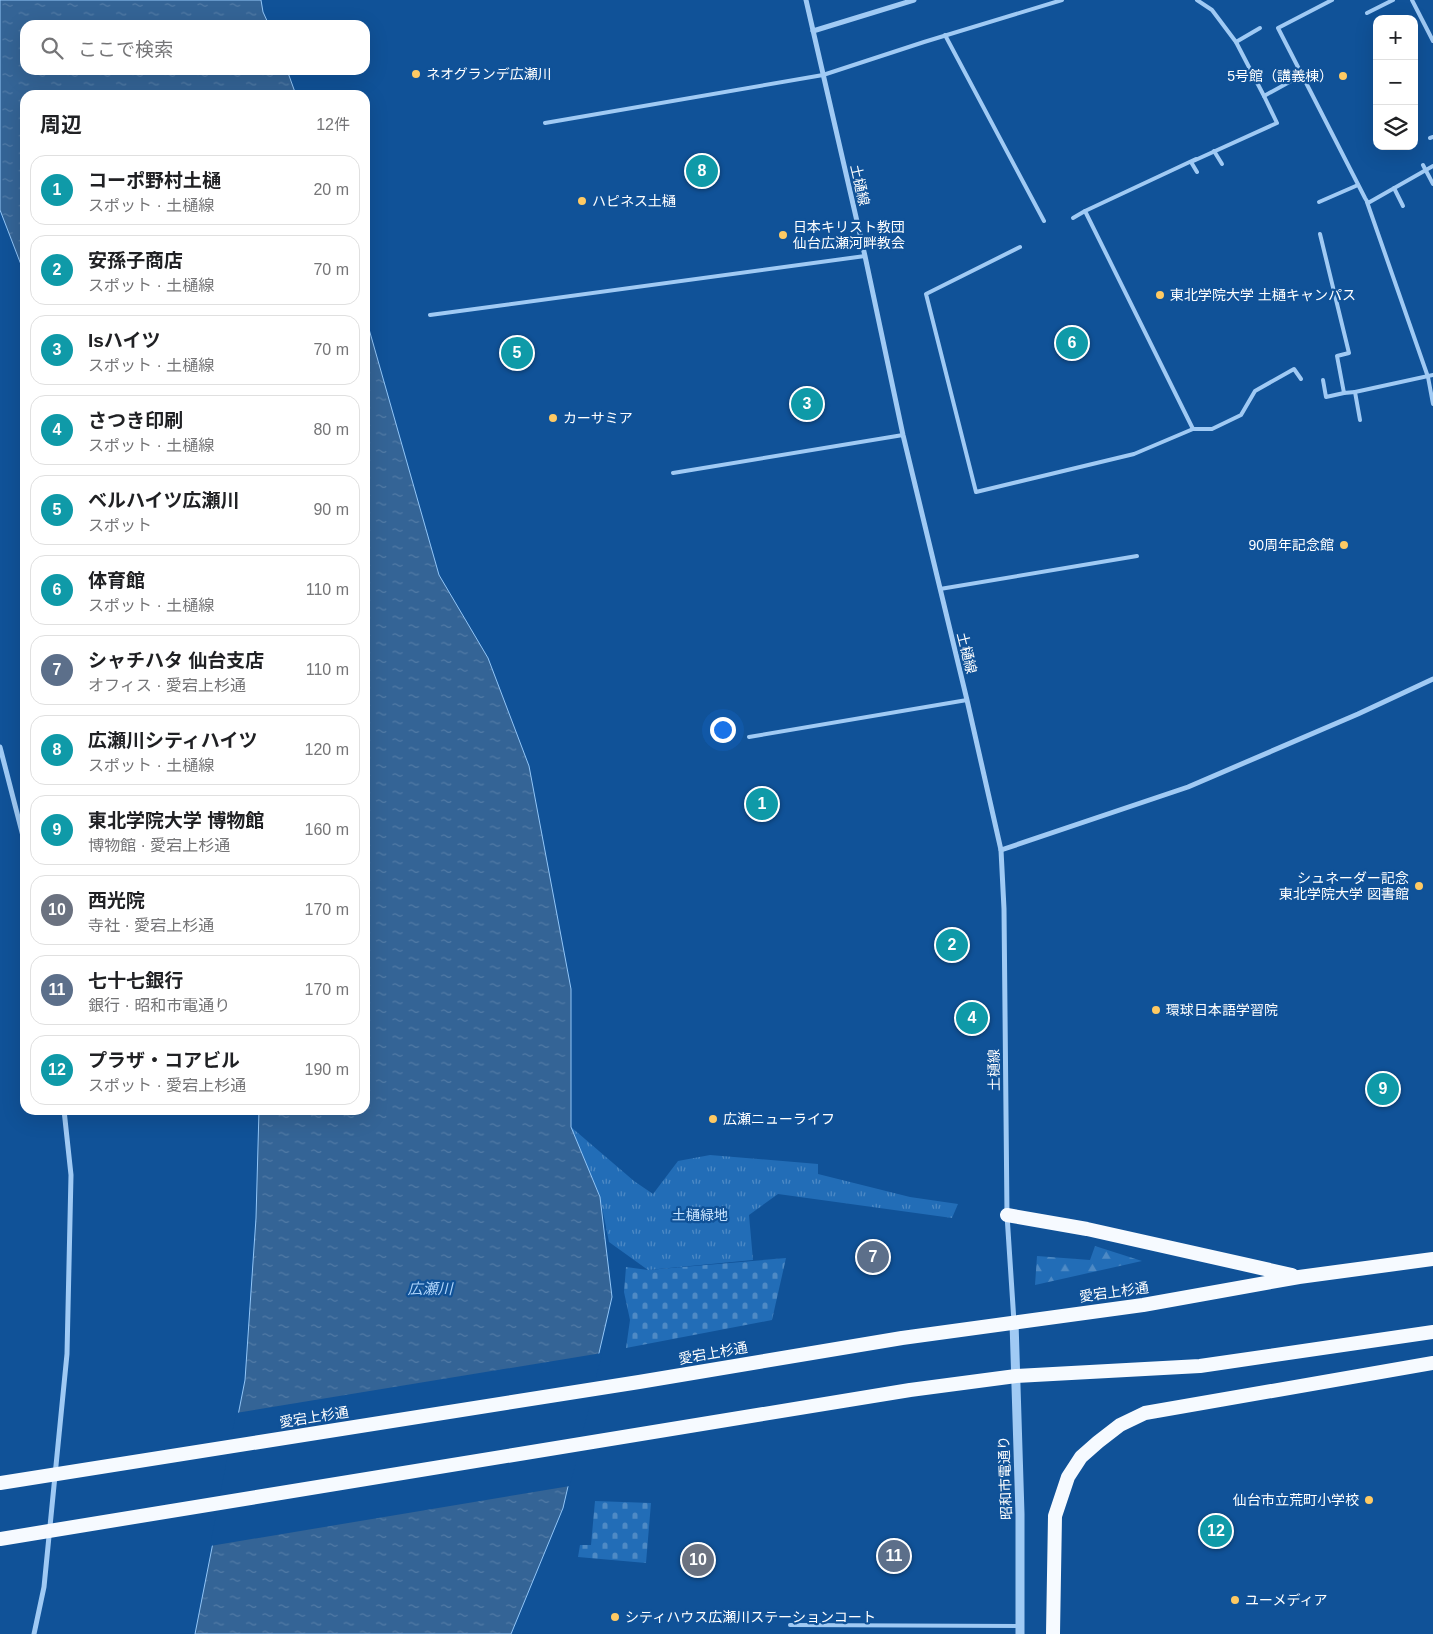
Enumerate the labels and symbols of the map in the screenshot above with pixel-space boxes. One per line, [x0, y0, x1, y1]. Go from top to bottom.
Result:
place label: ネオグランデ広瀬川 [426, 66, 552, 82]
marker: ネオグランデ広瀬川 [410, 68, 422, 80]
place label: 5号館（講義棟） [1227, 68, 1333, 84]
marker: 5号館（講義棟） [1337, 70, 1349, 82]
pin: 8 [686, 152, 718, 190]
street label: 土樋線 [847, 163, 873, 207]
place label: ハピネス土樋 [592, 193, 676, 209]
marker: ハピネス土樋 [576, 195, 588, 207]
place label: 日本キリスト教団 仙台広瀬河畔教会 [793, 219, 905, 251]
marker: 日本キリスト教団 仙台広瀬河畔教会 [777, 229, 789, 241]
place label: 東北学院大学 土樋キャンパス [1170, 287, 1356, 303]
marker: 東北学院大学 土樋キャンパス [1154, 289, 1166, 301]
pin: 6 [1056, 324, 1088, 362]
pin: 5 [501, 334, 533, 372]
pin: 3 [791, 385, 823, 423]
place label: カーサミア [563, 410, 633, 426]
marker: カーサミア [547, 412, 559, 424]
place label: 90周年記念館 [1248, 537, 1334, 553]
marker: 90周年記念館 [1338, 539, 1350, 551]
street label: 土樋線 [954, 631, 980, 675]
your location [710, 717, 736, 743]
pin: 1 [746, 785, 778, 823]
place label: シュネーダー記念 東北学院大学 図書館 [1279, 870, 1409, 902]
marker: シュネーダー記念 東北学院大学 図書館 [1413, 880, 1425, 892]
pin: 2 [936, 926, 968, 964]
pin: 4 [956, 999, 988, 1037]
place label: 環球日本語学習院 [1166, 1002, 1278, 1018]
marker: 環球日本語学習院 [1150, 1004, 1162, 1016]
street label: 土樋線 [986, 1049, 1002, 1091]
pin: 9 [1367, 1070, 1399, 1108]
place label: 広瀬ニューライフ [723, 1111, 835, 1127]
marker: 広瀬ニューライフ [707, 1113, 719, 1125]
park label: 土樋緑地 [672, 1207, 728, 1223]
pin: 7 [857, 1238, 889, 1276]
street label: 愛宕上杉通 [1078, 1279, 1150, 1305]
water label: 広瀬川 [407, 1280, 454, 1297]
street label: 愛宕上杉通 [677, 1339, 749, 1367]
street label: 愛宕上杉通 [278, 1404, 350, 1430]
street label: 昭和市電通り [996, 1436, 1014, 1520]
place label: 仙台市立荒町小学校 [1233, 1492, 1359, 1508]
marker: 仙台市立荒町小学校 [1363, 1494, 1375, 1506]
pin: 12 [1200, 1512, 1232, 1550]
pin: 11 [878, 1537, 910, 1575]
pin: 10 [682, 1541, 714, 1579]
place label: ユーメディア [1245, 1592, 1327, 1608]
marker: ユーメディア [1229, 1594, 1241, 1606]
place label: シティハウス広瀬川ステーションコート [625, 1609, 876, 1625]
marker: シティハウス広瀬川ステーションコート [609, 1611, 621, 1623]

